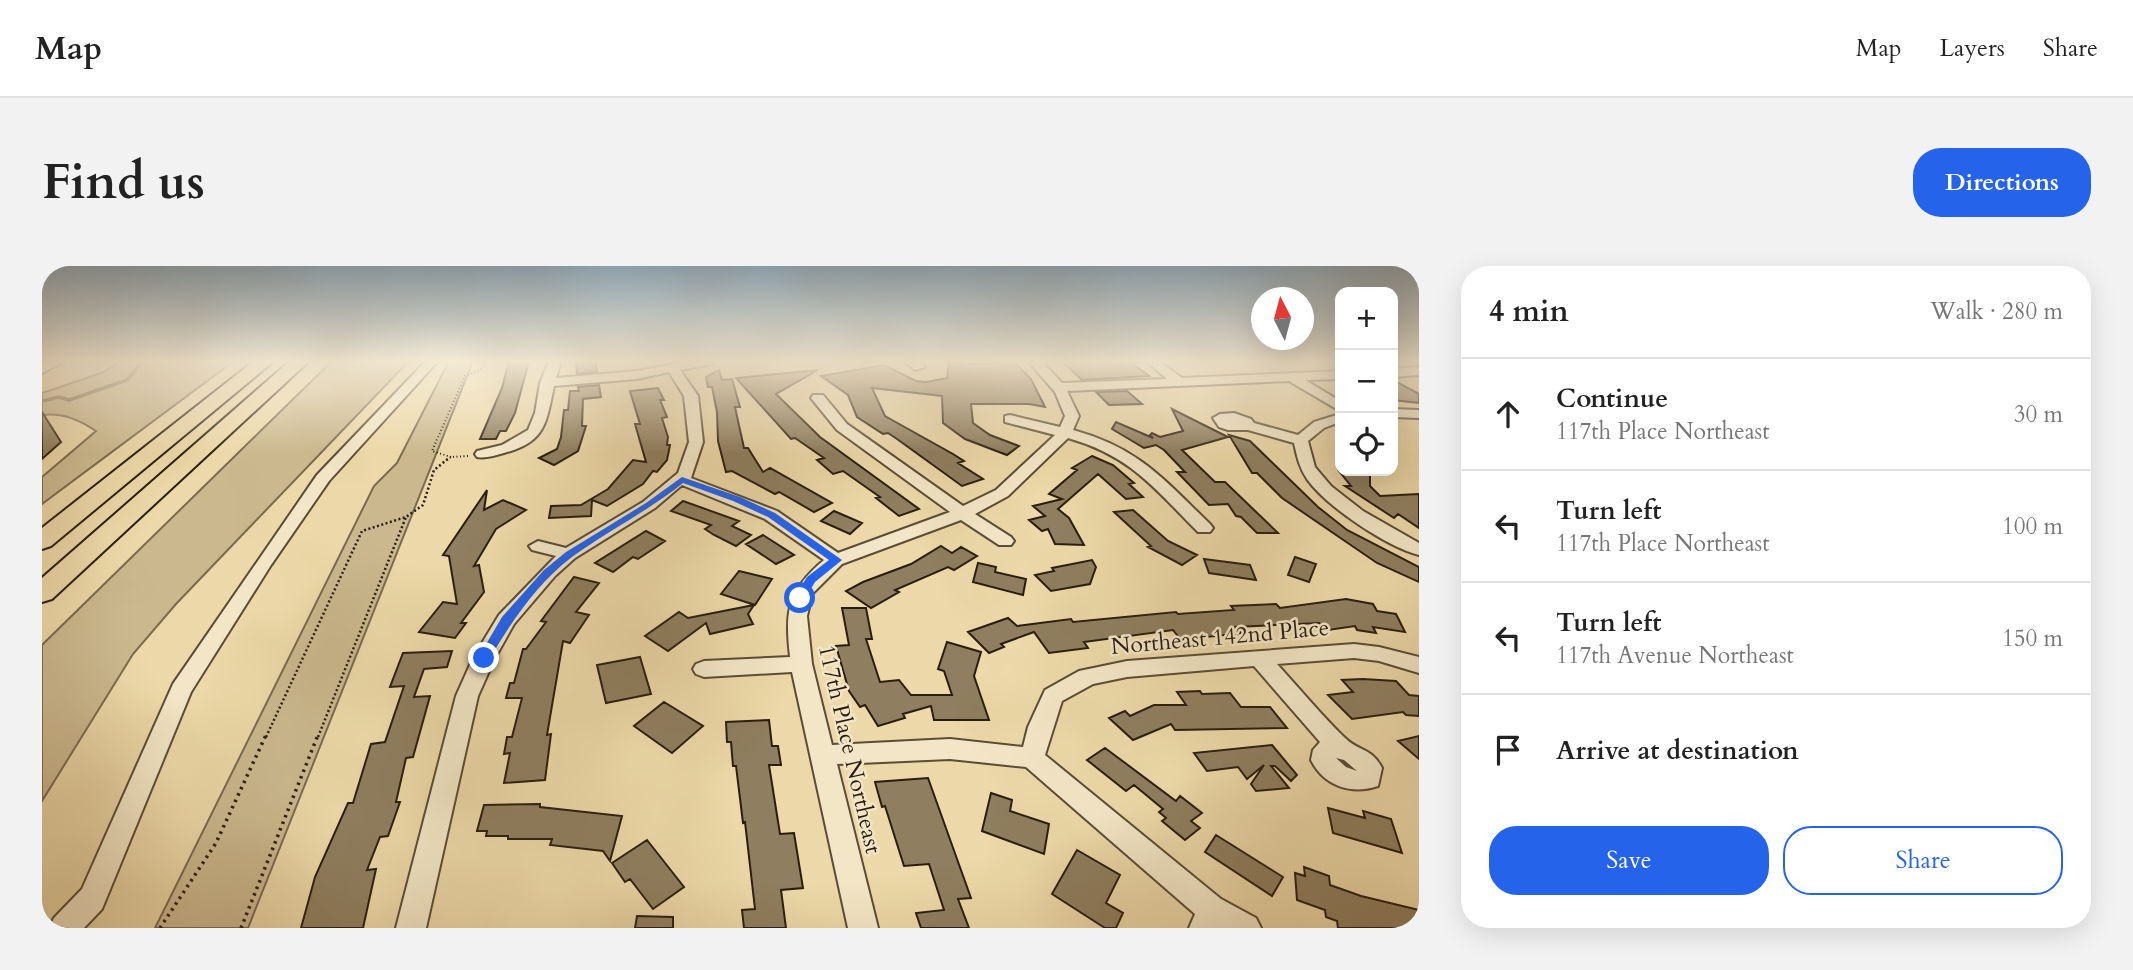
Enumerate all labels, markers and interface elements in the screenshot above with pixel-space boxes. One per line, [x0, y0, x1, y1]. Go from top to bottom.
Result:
text: Map [35, 26, 102, 71]
text: Map [1856, 32, 1902, 65]
text: Layers [1940, 32, 2005, 65]
text: Share [2043, 32, 2098, 65]
button: Directions [1913, 148, 2091, 217]
text: Find us [42, 149, 205, 216]
north arrow [1251, 287, 1314, 350]
map controls [1335, 287, 1398, 476]
button: + [1335, 287, 1398, 350]
text: 4 min [1489, 291, 1569, 332]
text: Walk · 280 m [1930, 296, 2063, 327]
button: − [1335, 350, 1398, 413]
text: Continue [1556, 381, 1668, 416]
icon: ahead [1489, 395, 1527, 433]
text: 30 m [2014, 399, 2063, 430]
button: locate [1335, 413, 1398, 476]
text: 117th Place Northeast [1556, 416, 1770, 447]
text: Turn left [1556, 493, 1661, 528]
icon: left [1489, 507, 1527, 545]
text: 100 m [2002, 511, 2063, 542]
text: 117th Place Northeast [1556, 528, 1770, 559]
route start [784, 582, 815, 613]
text: Turn left [1556, 605, 1661, 640]
street label: Northeast 142nd Place [1110, 612, 1330, 662]
icon: left [1489, 619, 1527, 657]
text: 150 m [2002, 623, 2063, 654]
text: 117th Avenue Northeast [1556, 640, 1794, 671]
street label: 117th Place Northeast [811, 641, 889, 857]
route end [468, 642, 499, 673]
icon: arrive [1489, 731, 1527, 769]
text: Arrive at destination [1556, 733, 1799, 768]
button: Save [1489, 826, 1769, 895]
button: Share [1783, 826, 2063, 895]

